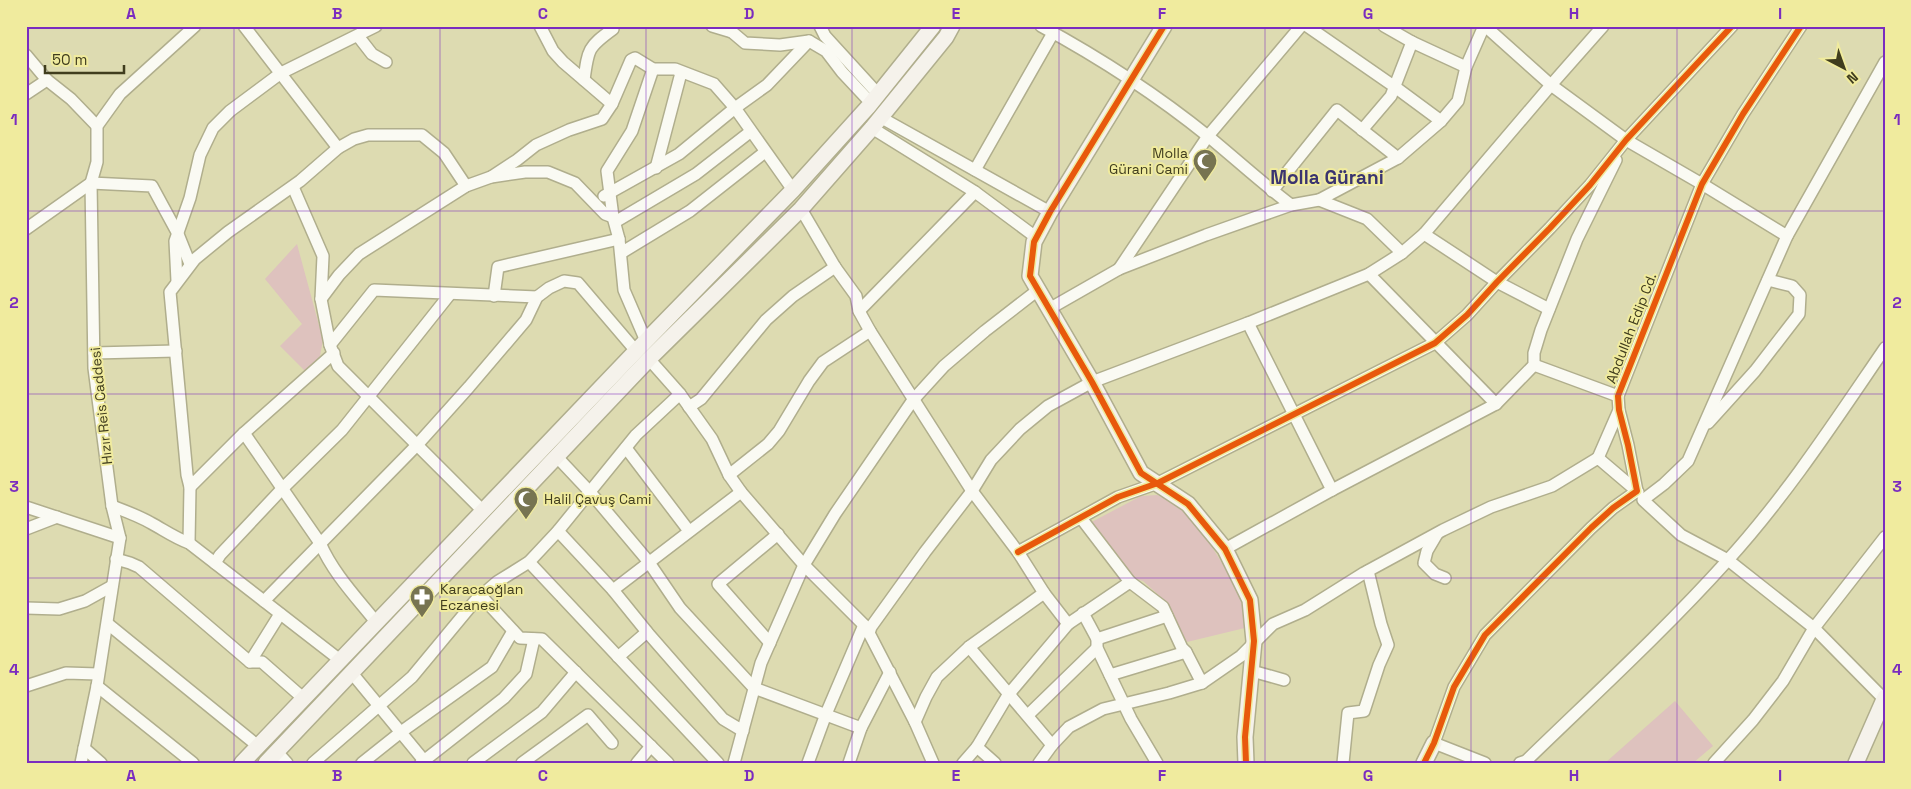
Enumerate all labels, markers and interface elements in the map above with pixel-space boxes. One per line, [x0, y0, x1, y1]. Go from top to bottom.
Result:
text: A [126, 3, 136, 24]
text: B [332, 3, 342, 24]
text: C [538, 3, 548, 24]
text: D [744, 3, 754, 24]
text: E [952, 3, 961, 24]
text: F [1158, 3, 1167, 24]
text: G [1363, 3, 1373, 24]
text: H [1569, 3, 1579, 24]
text: I [1778, 3, 1782, 24]
scale bar [45, 42, 124, 74]
north arrow [1818, 42, 1868, 92]
text: 50 m [52, 50, 87, 69]
text: N [1843, 68, 1862, 88]
text: 1 [10, 109, 18, 130]
text: 1 [1893, 109, 1901, 130]
place label: Molla Gürani Cami [1109, 144, 1188, 178]
mosque icon: Molla Gürani Cami [1192, 148, 1218, 182]
district label: Molla Gürani [1270, 165, 1384, 190]
street label: Abdullah Edip Cd. [1602, 270, 1660, 386]
text: 2 [9, 292, 19, 313]
text: 2 [1892, 292, 1902, 313]
street label: Hızır Reis Caddesi [86, 347, 116, 465]
text: 3 [9, 476, 19, 497]
text: 3 [1892, 476, 1902, 497]
mosque icon: Halil Çavuş Cami [513, 486, 539, 520]
place label: Halil Çavuş Cami [544, 490, 651, 508]
place label: Karacaoğlan Eczanesi [440, 580, 523, 614]
pharmacy icon: Karacaoğlan Eczanesi [409, 584, 435, 618]
text: 4 [9, 659, 19, 680]
text: 4 [1892, 659, 1902, 680]
text: A [126, 765, 136, 786]
text: B [332, 765, 342, 786]
text: C [538, 765, 548, 786]
text: D [744, 765, 754, 786]
text: E [952, 765, 961, 786]
text: F [1158, 765, 1167, 786]
text: G [1363, 765, 1373, 786]
text: H [1569, 765, 1579, 786]
text: I [1778, 765, 1782, 786]

